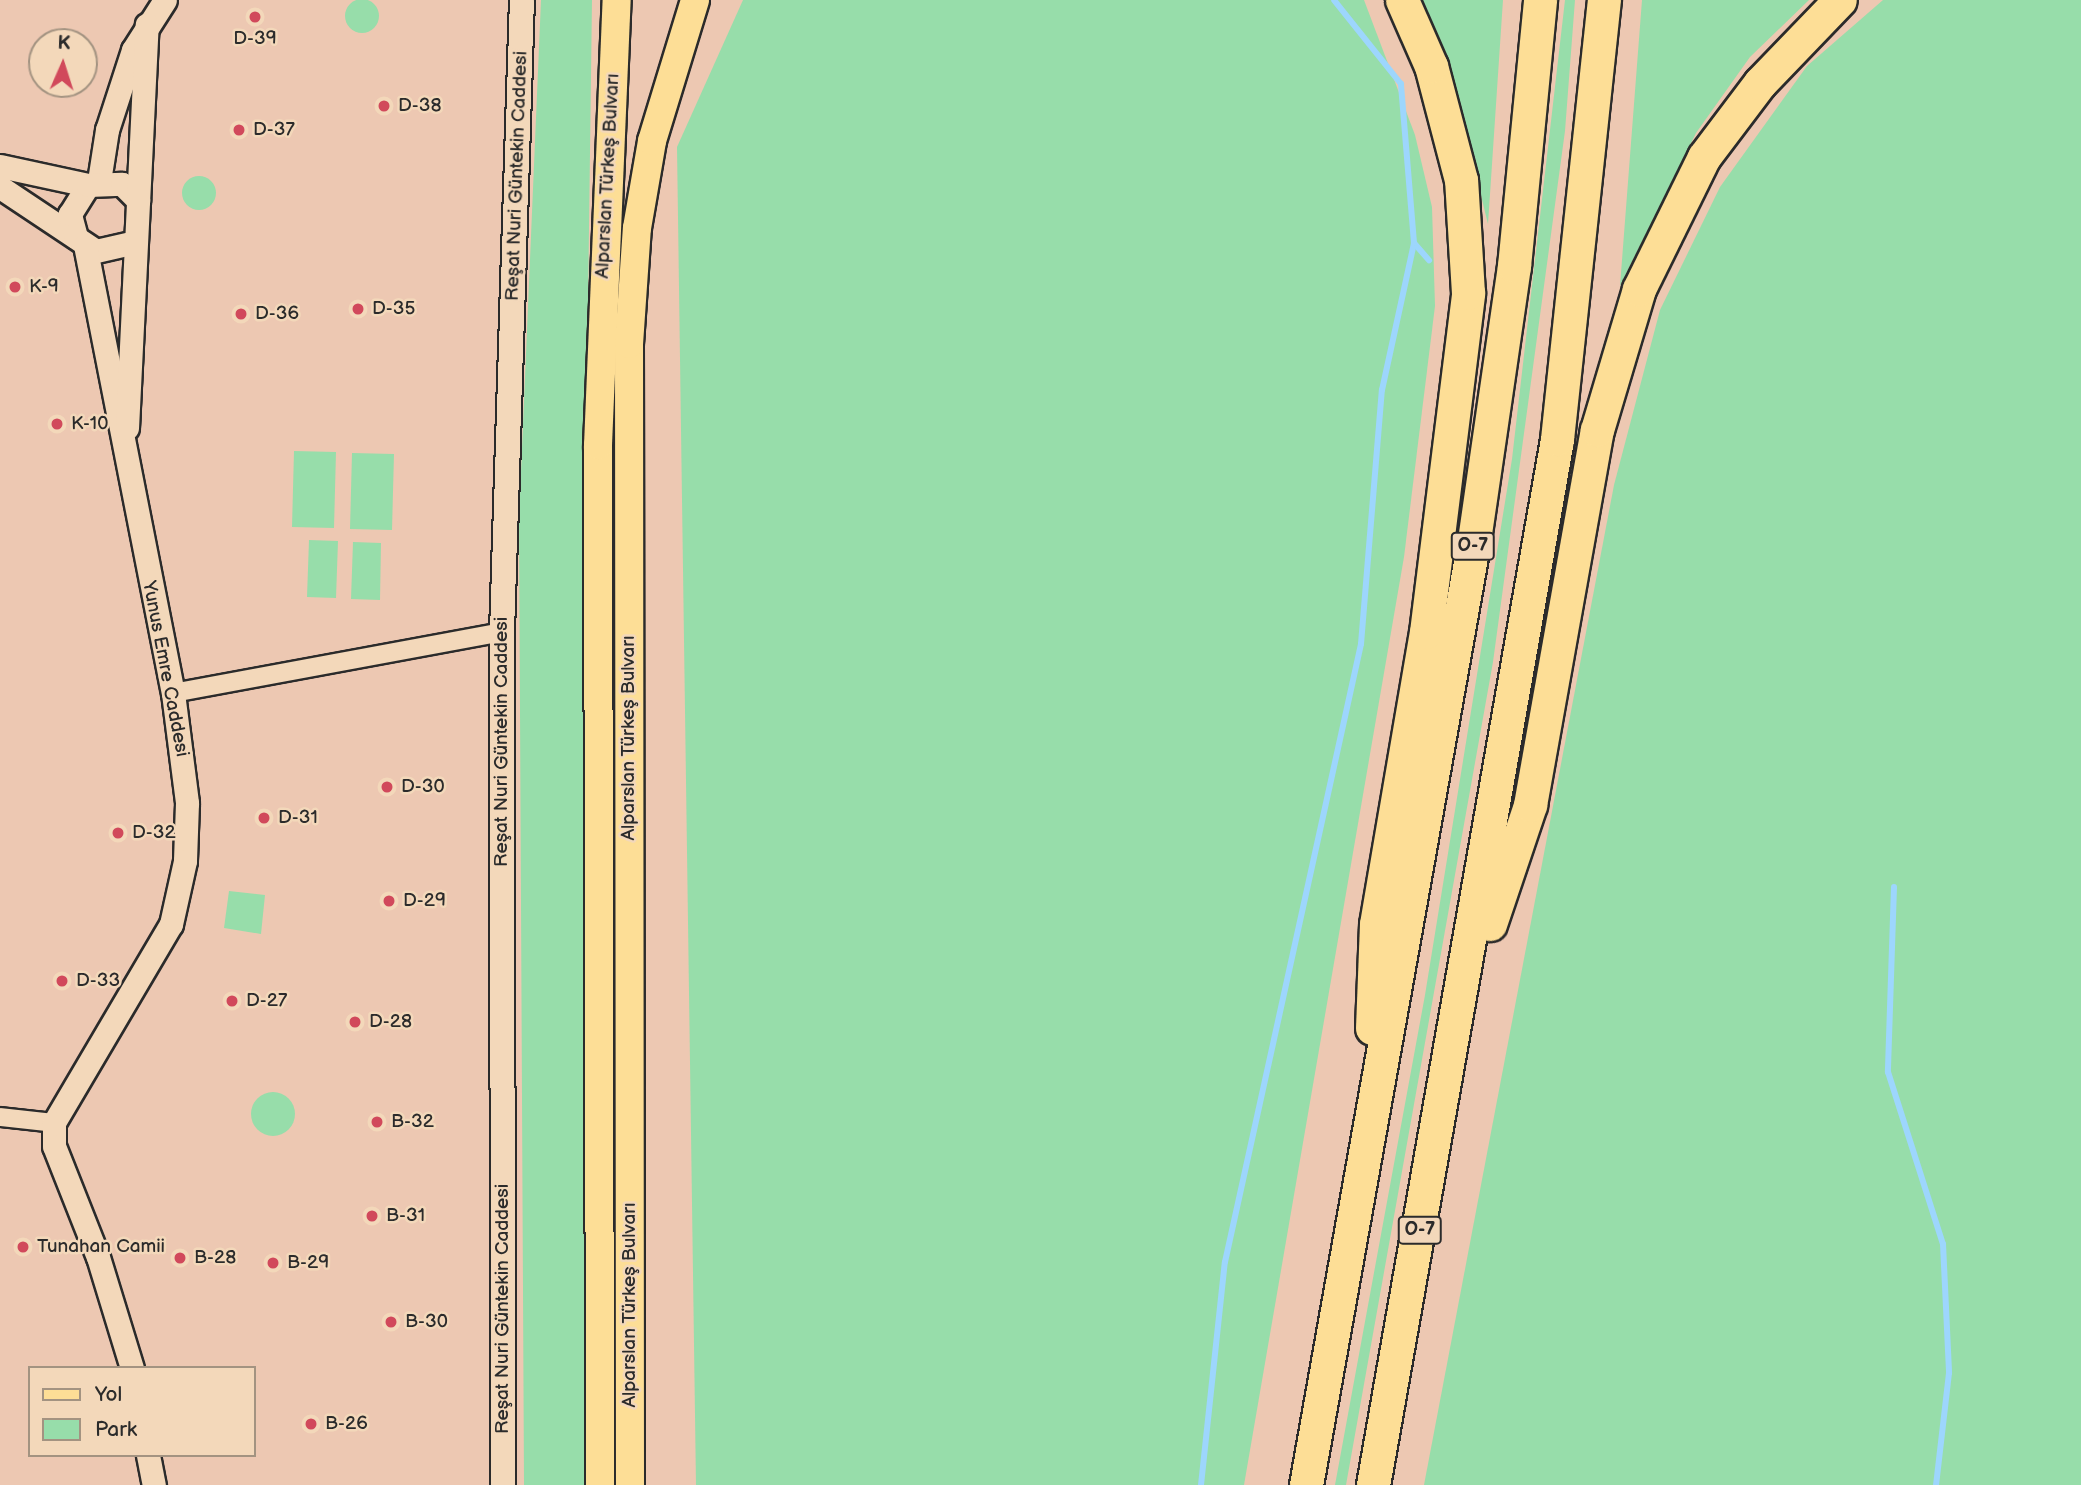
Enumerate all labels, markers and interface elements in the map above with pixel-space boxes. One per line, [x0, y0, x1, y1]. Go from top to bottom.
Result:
marker: D-39 [247, 9, 263, 25]
north arrow [28, 28, 98, 98]
place label: D-39 [233, 28, 277, 50]
text: K [57, 32, 71, 55]
street label: Reşat Nuri Güntekin Caddesi [501, 51, 533, 301]
street label: Alparslan Türkeş Bulvarı [591, 73, 625, 279]
place label: D-38 [398, 95, 442, 117]
marker: D-38 [376, 98, 392, 114]
place label: D-37 [253, 119, 295, 141]
marker: D-37 [231, 122, 247, 138]
place label: K-9 [29, 276, 59, 298]
marker: K-9 [7, 279, 23, 295]
place label: D-35 [372, 298, 415, 320]
marker: D-35 [350, 301, 366, 317]
place label: D-36 [255, 303, 299, 325]
marker: D-36 [233, 306, 249, 322]
place label: K-10 [71, 413, 108, 435]
marker: K-10 [49, 416, 65, 432]
road number: O-7 [1450, 532, 1496, 560]
street label: Yunus Emre Caddesi [137, 579, 193, 759]
street label: Reşat Nuri Güntekin Caddesi [491, 617, 513, 867]
street label: Alparslan Türkeş Bulvarı [618, 635, 640, 841]
place label: D-30 [401, 776, 445, 798]
marker: D-30 [379, 779, 395, 795]
place label: D-31 [278, 807, 318, 829]
marker: D-31 [256, 810, 272, 826]
place label: D-32 [132, 822, 176, 844]
marker: D-32 [110, 825, 126, 841]
place label: D-29 [403, 890, 446, 912]
marker: D-29 [381, 893, 397, 909]
place label: D-33 [76, 970, 120, 992]
marker: D-33 [54, 973, 70, 989]
place label: D-27 [246, 990, 287, 1012]
marker: D-27 [224, 993, 240, 1009]
place label: D-28 [369, 1011, 412, 1033]
marker: D-28 [347, 1014, 363, 1030]
place label: B-32 [391, 1111, 434, 1133]
marker: B-32 [369, 1114, 385, 1130]
street label: Reşat Nuri Güntekin Caddesi [492, 1184, 514, 1434]
street label: Alparslan Türkeş Bulvarı [619, 1202, 641, 1408]
place label: B-31 [386, 1205, 425, 1227]
marker: B-31 [364, 1208, 380, 1224]
road number: O-7 [1397, 1216, 1443, 1245]
place label: Tunahan Camii [37, 1236, 165, 1258]
marker: Tunahan Camii [15, 1239, 31, 1255]
place label: B-28 [194, 1247, 236, 1269]
marker: B-28 [172, 1250, 188, 1266]
place label: B-29 [287, 1252, 329, 1274]
marker: B-29 [265, 1255, 281, 1271]
place label: B-30 [405, 1311, 448, 1333]
marker: B-30 [383, 1314, 399, 1330]
legend [28, 1366, 256, 1457]
text: Yol [95, 1382, 122, 1407]
place label: B-26 [325, 1413, 368, 1435]
marker: B-26 [303, 1416, 319, 1432]
text: Park [95, 1417, 137, 1442]

